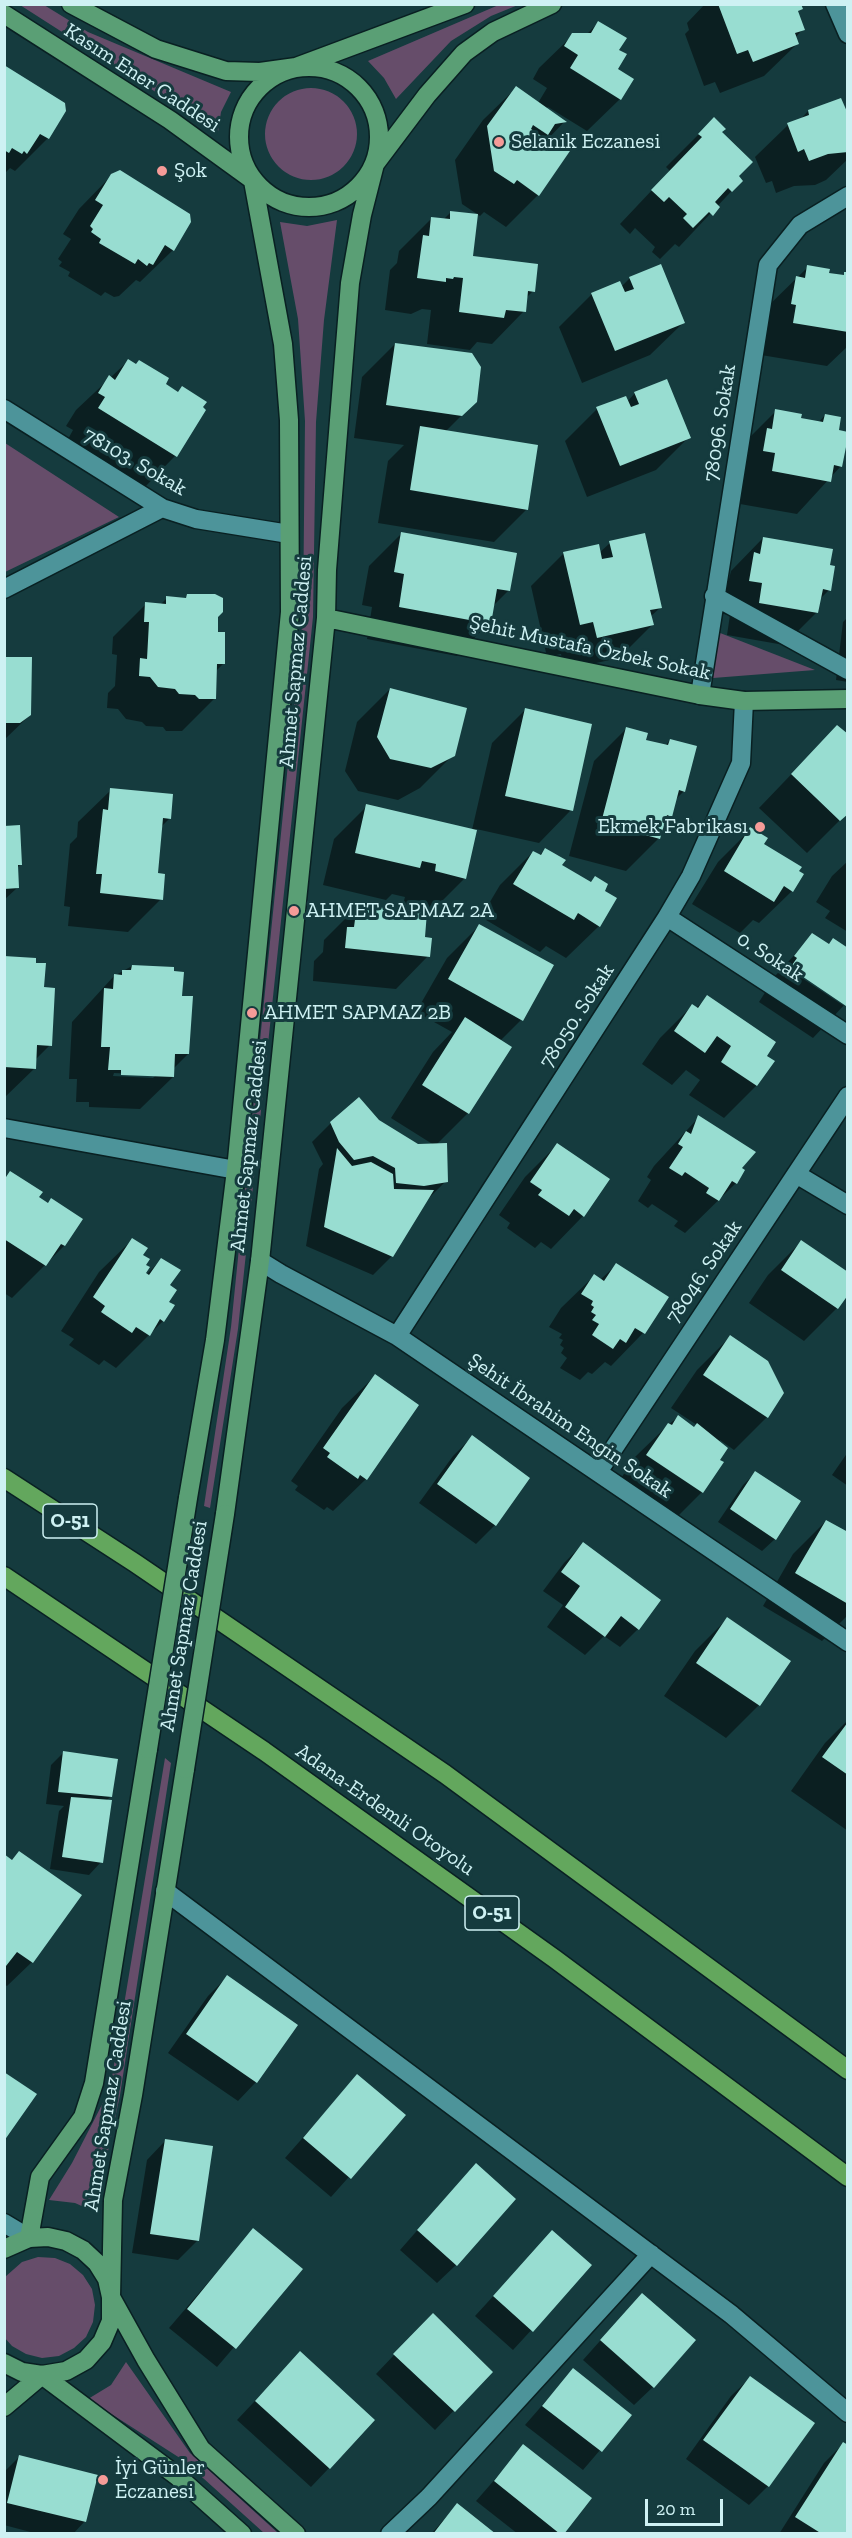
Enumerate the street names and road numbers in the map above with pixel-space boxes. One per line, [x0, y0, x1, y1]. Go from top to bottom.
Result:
street label: Kasım Ener Caddesi [59, 18, 225, 138]
street label: 78096. Sokak [698, 363, 742, 483]
street label: 78103. Sokak [79, 422, 191, 502]
street label: Ahmet Sapmaz Caddesi [274, 555, 318, 769]
street label: Şehit Mustafa Özbek Sokak [467, 610, 713, 686]
street label: 0. Sokak [732, 926, 808, 988]
street label: 78050. Sokak [534, 959, 620, 1073]
street label: Ahmet Sapmaz Caddesi [225, 1039, 273, 1253]
street label: 78046. Sokak [660, 1216, 748, 1328]
street label: Şehit İbrahim Engin Sokak [463, 1348, 677, 1504]
road number: O-51 [43, 1504, 97, 1538]
street label: Ahmet Sapmaz Caddesi [155, 1519, 213, 1733]
street label: Adana-Erdemli Otoyolu [291, 1739, 479, 1881]
road number: O-51 [465, 1896, 519, 1930]
street label: Ahmet Sapmaz Caddesi [79, 1999, 137, 2213]

